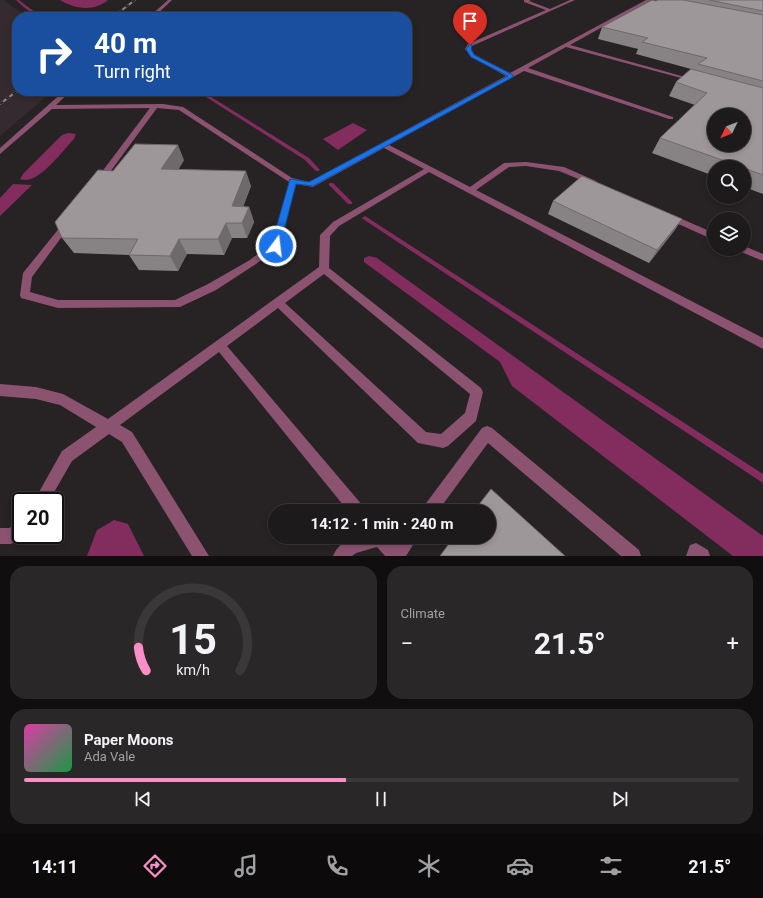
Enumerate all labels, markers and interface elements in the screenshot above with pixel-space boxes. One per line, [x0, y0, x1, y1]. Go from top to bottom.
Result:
pin [453, 4, 487, 45]
icon: arrive [459, 10, 481, 32]
text: 40 m [94, 27, 157, 60]
icon: right [28, 28, 80, 80]
text: Turn right [94, 61, 171, 82]
north arrow [707, 108, 751, 152]
map controls [707, 108, 751, 256]
button: search [707, 160, 751, 204]
button: layers [707, 212, 751, 256]
position arrow [255, 225, 297, 267]
speed limit sign: 20 [12, 492, 64, 544]
text: 14:12 · 1 min · 240 m [311, 515, 453, 533]
text: Climate [401, 606, 445, 621]
text: 15 [169, 614, 217, 663]
text: 21.5° [534, 626, 606, 661]
text: − [401, 631, 413, 656]
text: + [727, 631, 739, 656]
text: km/h [176, 661, 210, 677]
text: Paper Moons [84, 731, 174, 749]
text: Ada Vale [84, 749, 135, 764]
icon: previous [132, 788, 154, 810]
icon: pause [370, 788, 392, 810]
icon: next [609, 788, 631, 810]
icon: directions [141, 852, 169, 880]
icon: music [232, 852, 260, 880]
icon: phone [323, 852, 351, 880]
icon: climate [415, 852, 443, 880]
icon: car [506, 852, 534, 880]
icon: filters [597, 852, 625, 880]
text: 14:11 [32, 856, 78, 877]
text: 21.5° [688, 856, 731, 877]

